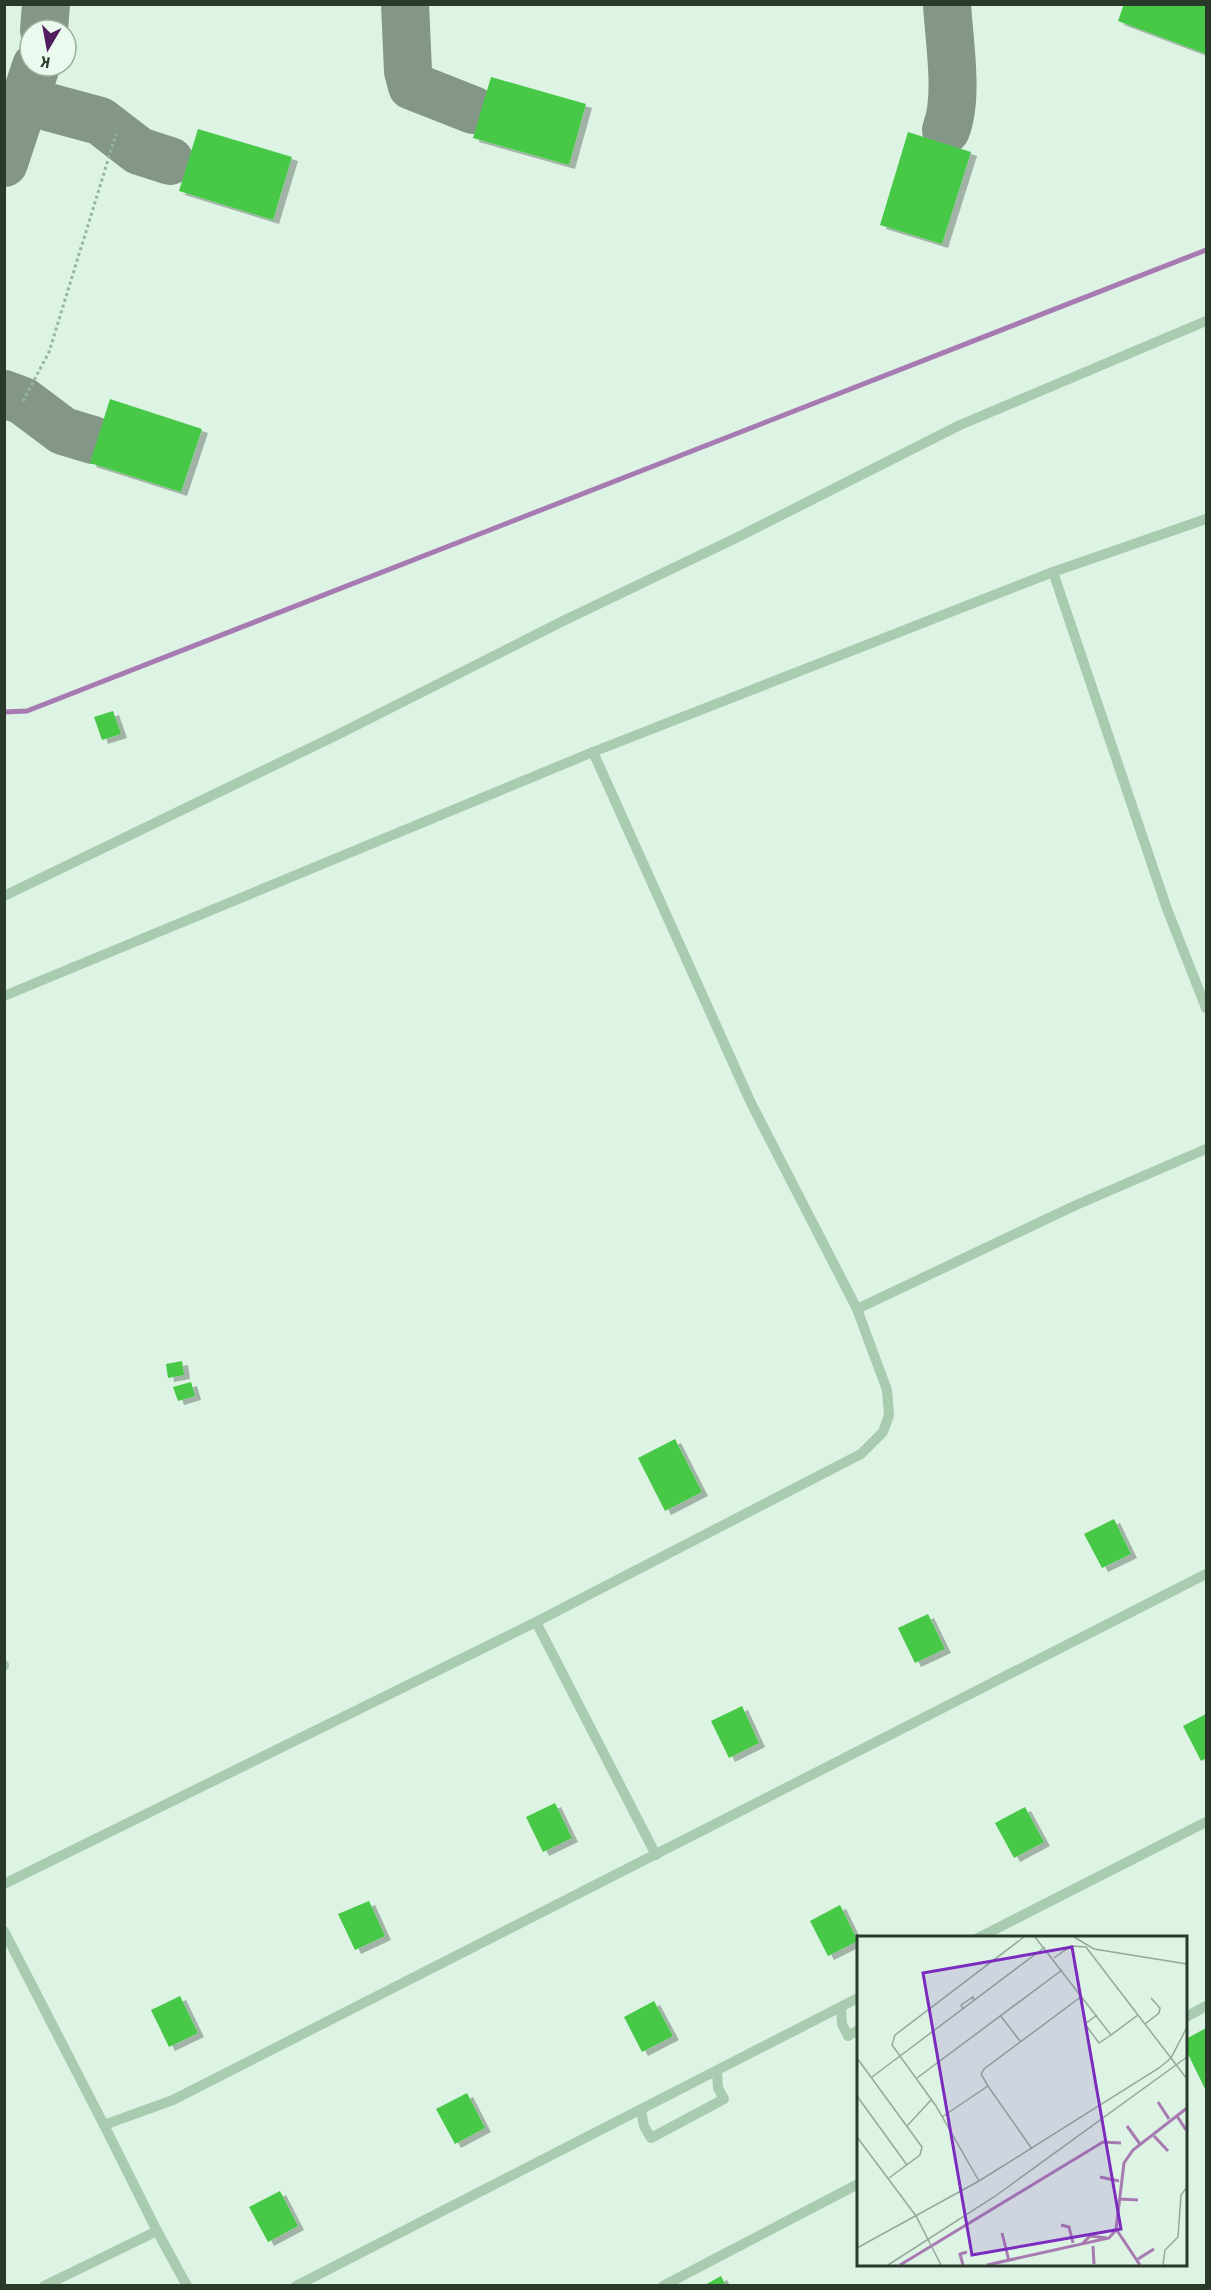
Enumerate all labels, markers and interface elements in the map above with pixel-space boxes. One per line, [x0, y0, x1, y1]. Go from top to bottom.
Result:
north arrow [18, 18, 78, 78]
text: K [38, 50, 52, 75]
inset map [857, 1936, 1187, 2266]

